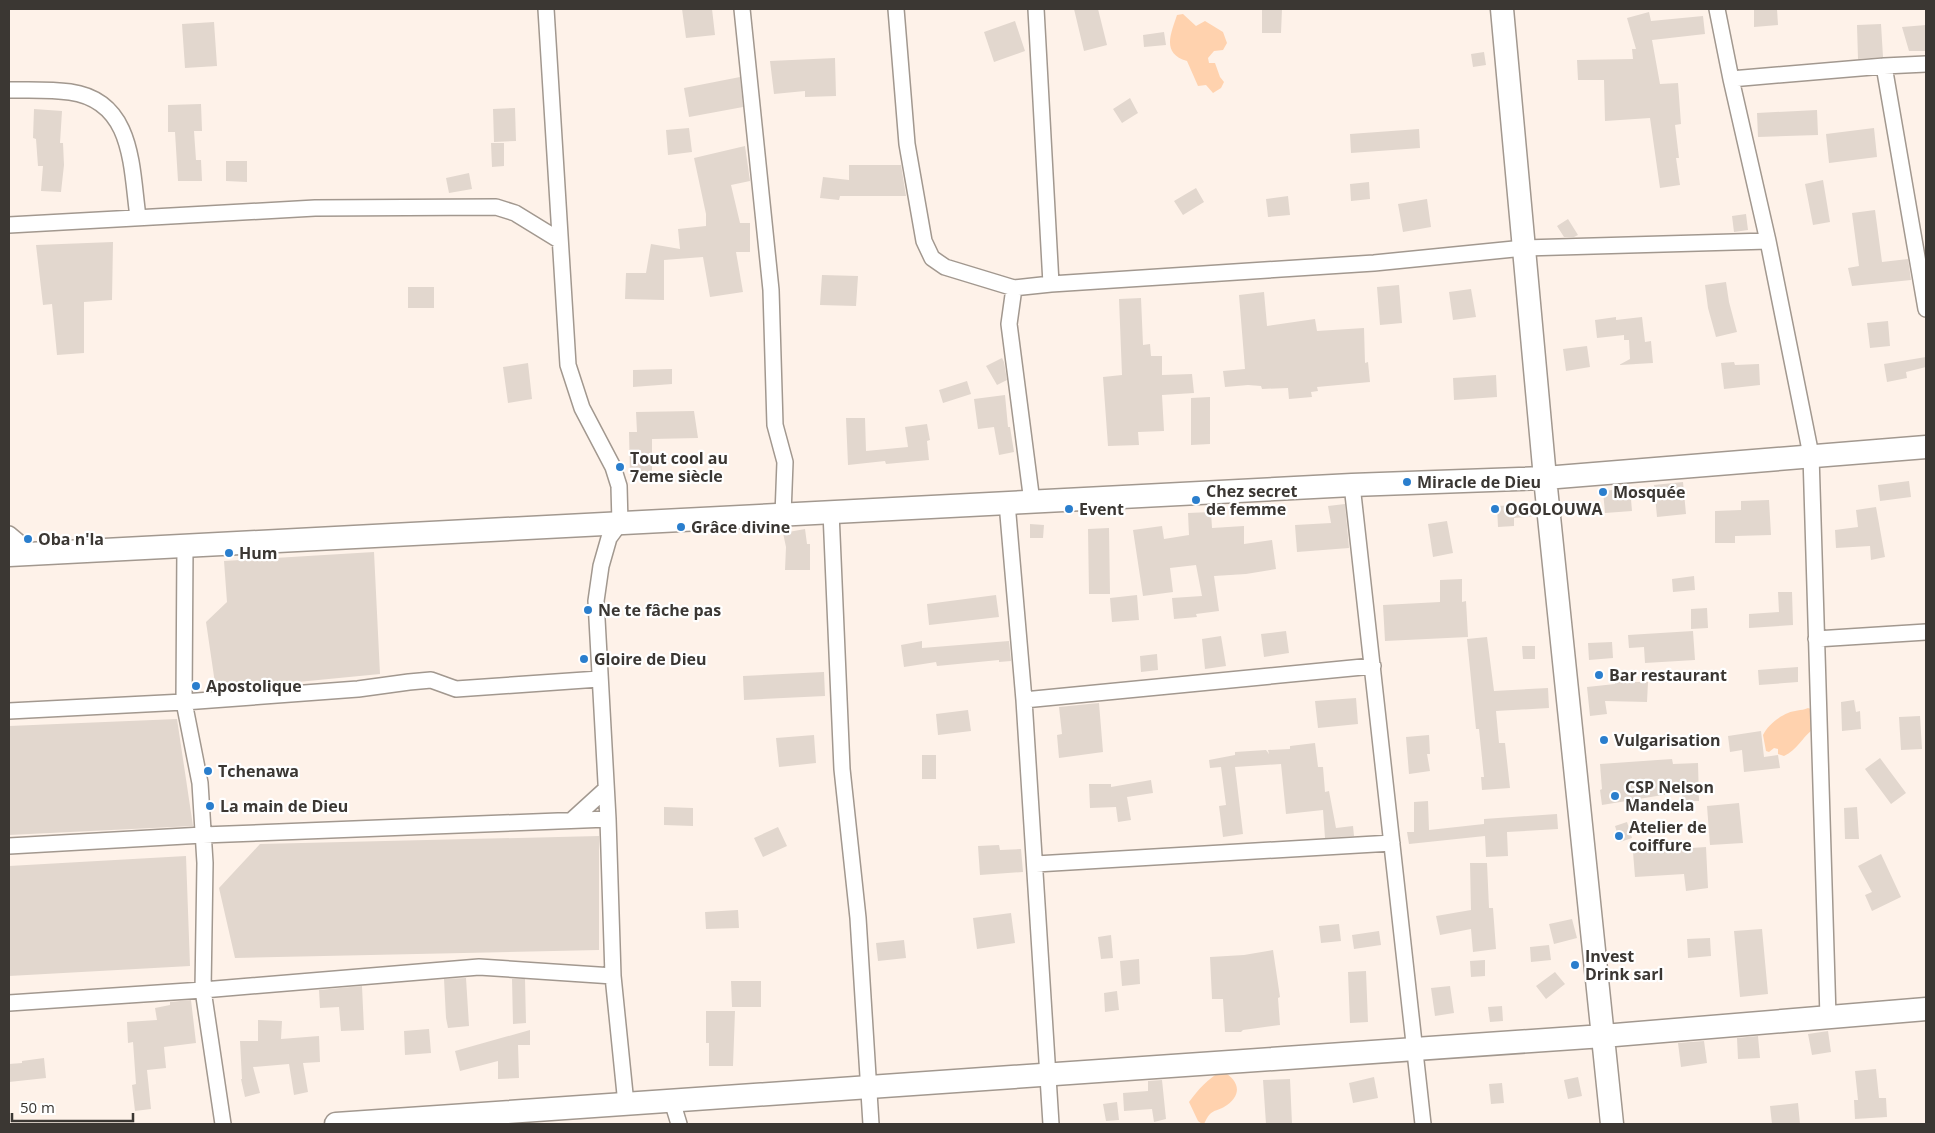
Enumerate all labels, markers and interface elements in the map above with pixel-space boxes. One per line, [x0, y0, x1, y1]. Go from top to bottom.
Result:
place label: Tout cool au 7eme siècle [630, 447, 728, 487]
marker: Tout cool au 7eme siècle [614, 461, 626, 473]
place label: Miracle de Dieu [1417, 471, 1541, 493]
marker: Miracle de Dieu [1401, 476, 1413, 488]
place label: Chez secret de femme [1206, 480, 1297, 520]
place label: Mosquée [1613, 481, 1686, 503]
marker: Mosquée [1597, 486, 1609, 498]
marker: Chez secret de femme [1190, 494, 1202, 506]
place label: Event [1079, 498, 1124, 520]
place label: OGOLOUWA [1505, 498, 1603, 520]
marker: Event [1063, 503, 1075, 515]
marker: OGOLOUWA [1489, 503, 1501, 515]
place label: Grâce divine [691, 516, 790, 538]
marker: Grâce divine [675, 521, 687, 533]
place label: Oba n'la [38, 528, 104, 550]
marker: Oba n'la [22, 533, 34, 545]
place label: Hum [239, 542, 277, 564]
marker: Hum [223, 547, 235, 559]
place label: Ne te fâche pas [598, 599, 721, 621]
marker: Ne te fâche pas [582, 604, 594, 616]
place label: Gloire de Dieu [594, 648, 707, 670]
marker: Gloire de Dieu [578, 653, 590, 665]
place label: Bar restaurant [1609, 664, 1727, 686]
marker: Bar restaurant [1593, 669, 1605, 681]
place label: Apostolique [206, 675, 302, 697]
marker: Apostolique [190, 680, 202, 692]
place label: Vulgarisation [1614, 729, 1721, 751]
marker: Vulgarisation [1598, 734, 1610, 746]
place label: Tchenawa [218, 760, 299, 782]
marker: Tchenawa [202, 765, 214, 777]
place label: CSP Nelson Mandela [1625, 776, 1714, 816]
marker: CSP Nelson Mandela [1609, 790, 1621, 802]
place label: La main de Dieu [220, 795, 348, 817]
marker: La main de Dieu [204, 800, 216, 812]
place label: Atelier de coiffure [1629, 816, 1707, 856]
marker: Atelier de coiffure [1613, 830, 1625, 842]
place label: Invest Drink sarl [1585, 945, 1663, 985]
marker: Invest Drink sarl [1569, 959, 1581, 971]
scale bar [12, 1090, 134, 1122]
text: 50 m [20, 1097, 55, 1117]

